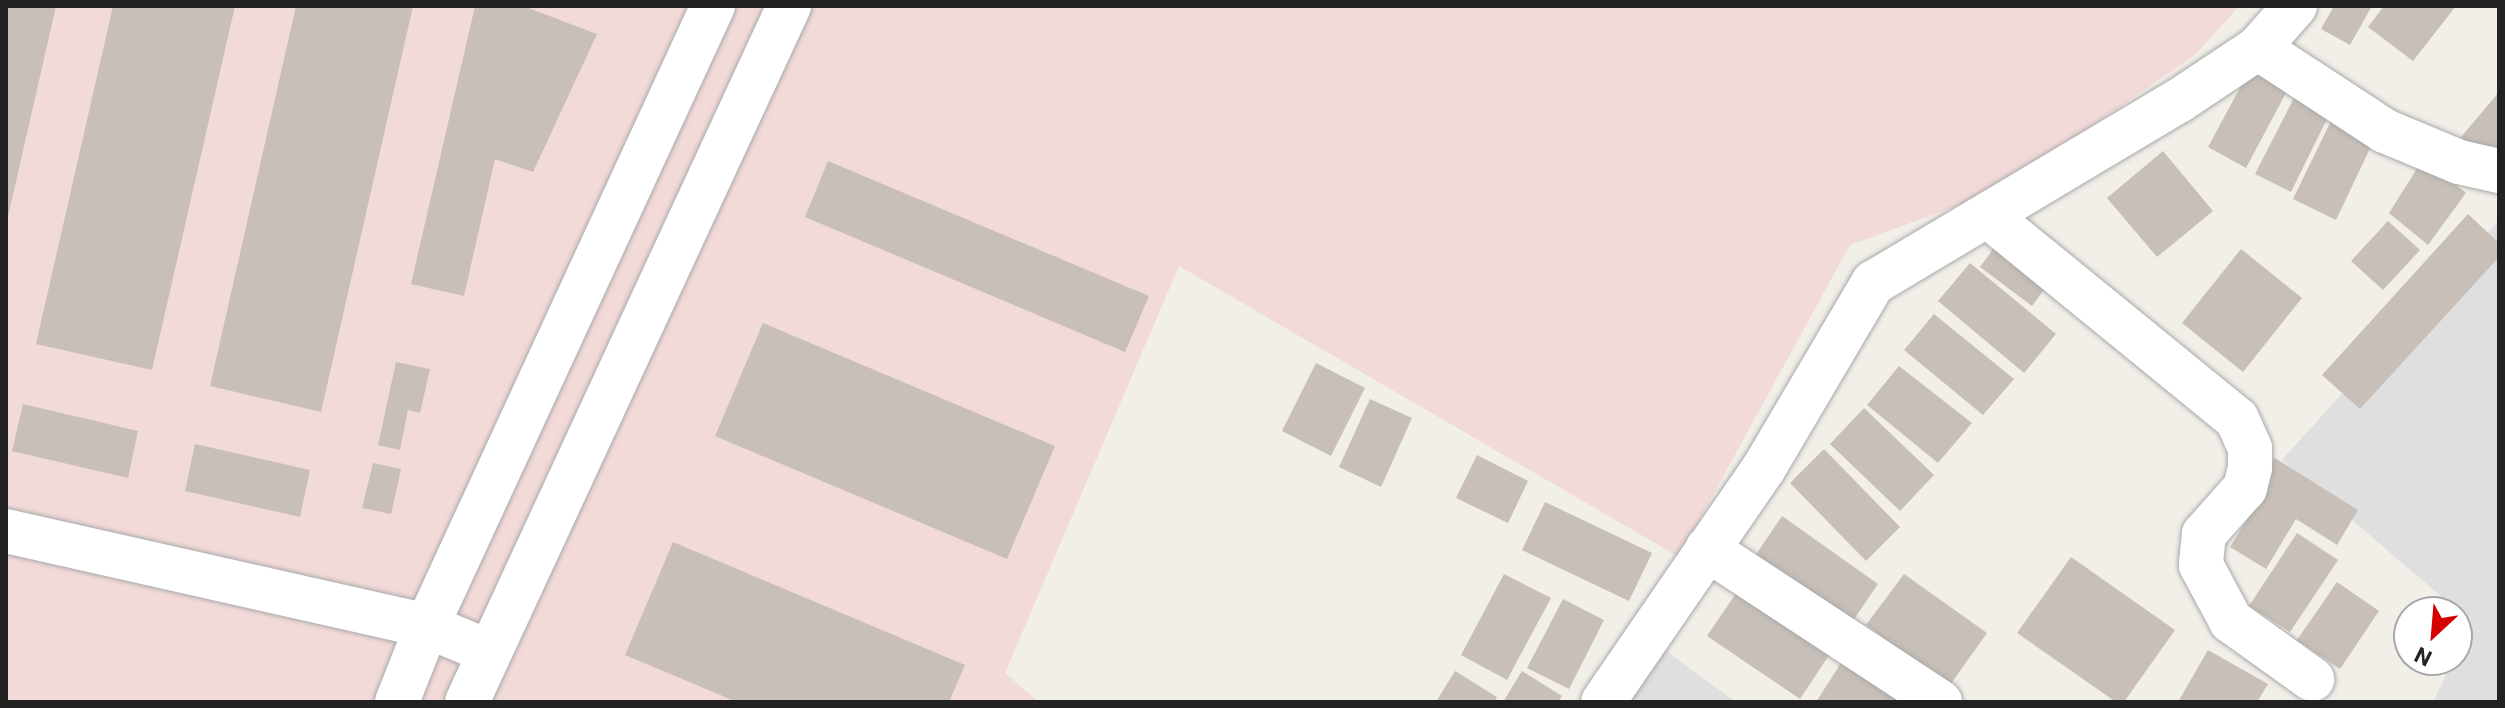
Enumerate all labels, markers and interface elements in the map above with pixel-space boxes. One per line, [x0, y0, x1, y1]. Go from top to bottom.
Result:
north arrow [2393, 596, 2473, 676]
text: N [2411, 642, 2436, 671]

